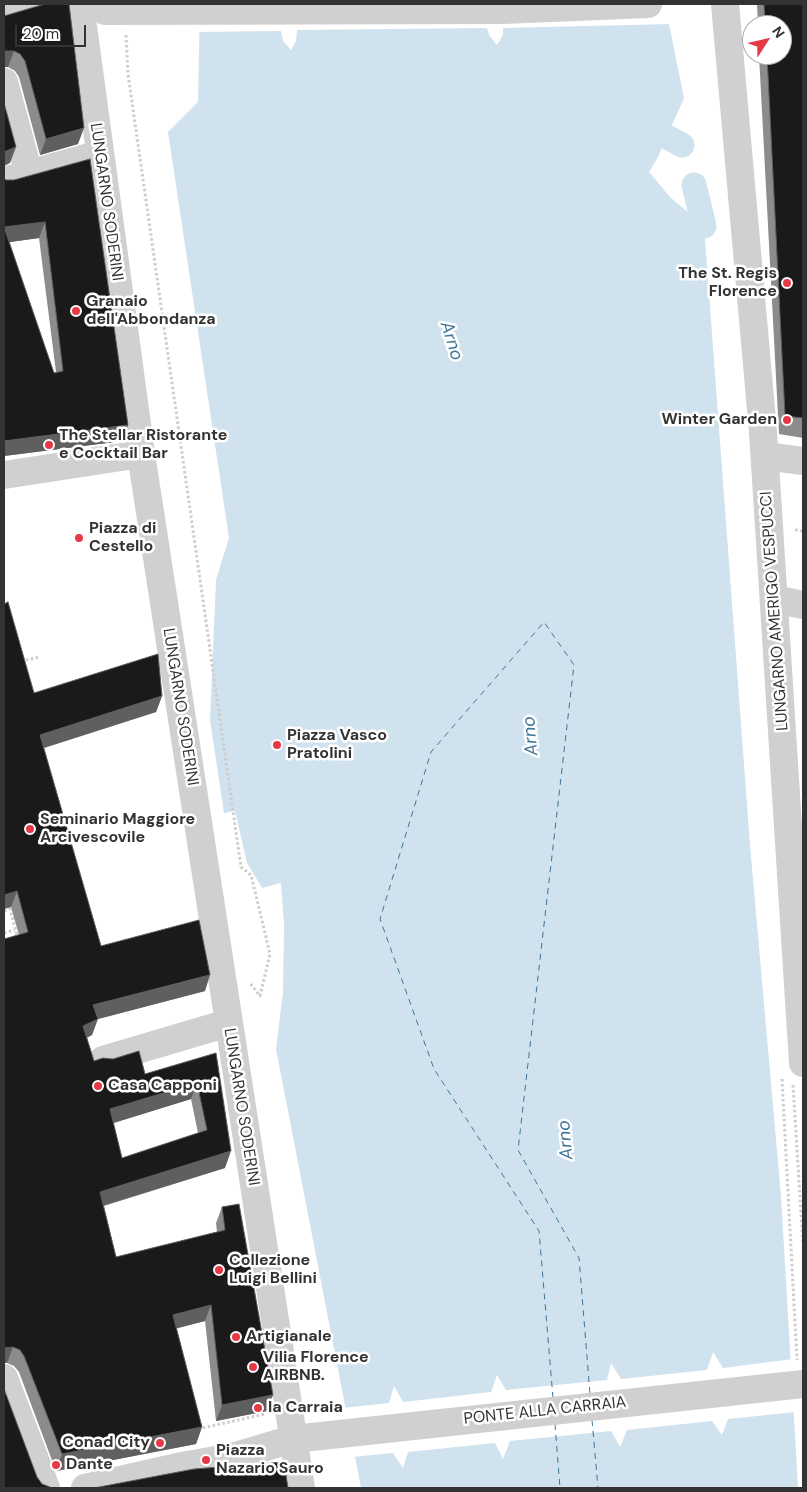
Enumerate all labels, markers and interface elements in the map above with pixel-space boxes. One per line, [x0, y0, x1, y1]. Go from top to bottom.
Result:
scale bar [18, 15, 89, 47]
north arrow [742, 15, 792, 65]
text: N [768, 23, 789, 41]
text: 20 m [23, 24, 59, 44]
street label: LUNGARNO SODERINI [85, 122, 127, 282]
place label: The St. Regis Florence [678, 264, 777, 302]
marker: The St. Regis Florence [781, 277, 793, 289]
place label: Granaio dell'Abbondanza [86, 292, 216, 330]
marker: Granaio dell'Abbondanza [70, 305, 82, 317]
water label: Arno [435, 319, 467, 363]
place label: Winter Garden [662, 410, 777, 430]
marker: Winter Garden [781, 414, 793, 426]
place label: The Stellar Ristorante e Cocktail Bar [59, 426, 227, 464]
marker: The Stellar Ristorante e Cocktail Bar [43, 439, 55, 451]
street label: LUNGARNO AMERIGO VESPUCCI [757, 491, 793, 731]
place label: Piazza di Cestello [89, 519, 156, 557]
marker: Piazza di Cestello [73, 532, 85, 544]
street label: LUNGARNO SODERINI [158, 627, 202, 787]
water label: Arno [519, 715, 543, 757]
place label: Piazza Vasco Pratolini [287, 726, 387, 764]
marker: Piazza Vasco Pratolini [271, 739, 283, 751]
place label: Seminario Maggiore Arcivescovile [40, 810, 195, 848]
marker: Seminario Maggiore Arcivescovile [24, 823, 36, 835]
street label: LUNGARNO SODERINI [219, 1027, 263, 1187]
place label: Casa Capponi [108, 1076, 217, 1096]
marker: Casa Capponi [92, 1080, 104, 1092]
water label: Arno [554, 1119, 578, 1161]
place label: Collezione Luigi Bellini [229, 1251, 317, 1289]
marker: Collezione Luigi Bellini [213, 1264, 225, 1276]
place label: Artigianale [246, 1327, 332, 1347]
marker: Artigianale [230, 1331, 242, 1343]
place label: Vilia Florence AIRBNB. [263, 1348, 369, 1386]
marker: Vilia Florence AIRBNB. [247, 1361, 259, 1373]
street label: PONTE ALLA CARRAIA [463, 1393, 627, 1429]
place label: la Carraia [268, 1398, 343, 1418]
marker: la Carraia [252, 1402, 264, 1414]
place label: Conad City [62, 1433, 150, 1453]
marker: Conad City [154, 1437, 166, 1449]
place label: Piazza Nazario Sauro [216, 1441, 324, 1479]
marker: Piazza Nazario Sauro [200, 1454, 212, 1466]
place label: Dante [66, 1455, 113, 1475]
marker: Dante [50, 1459, 62, 1471]

